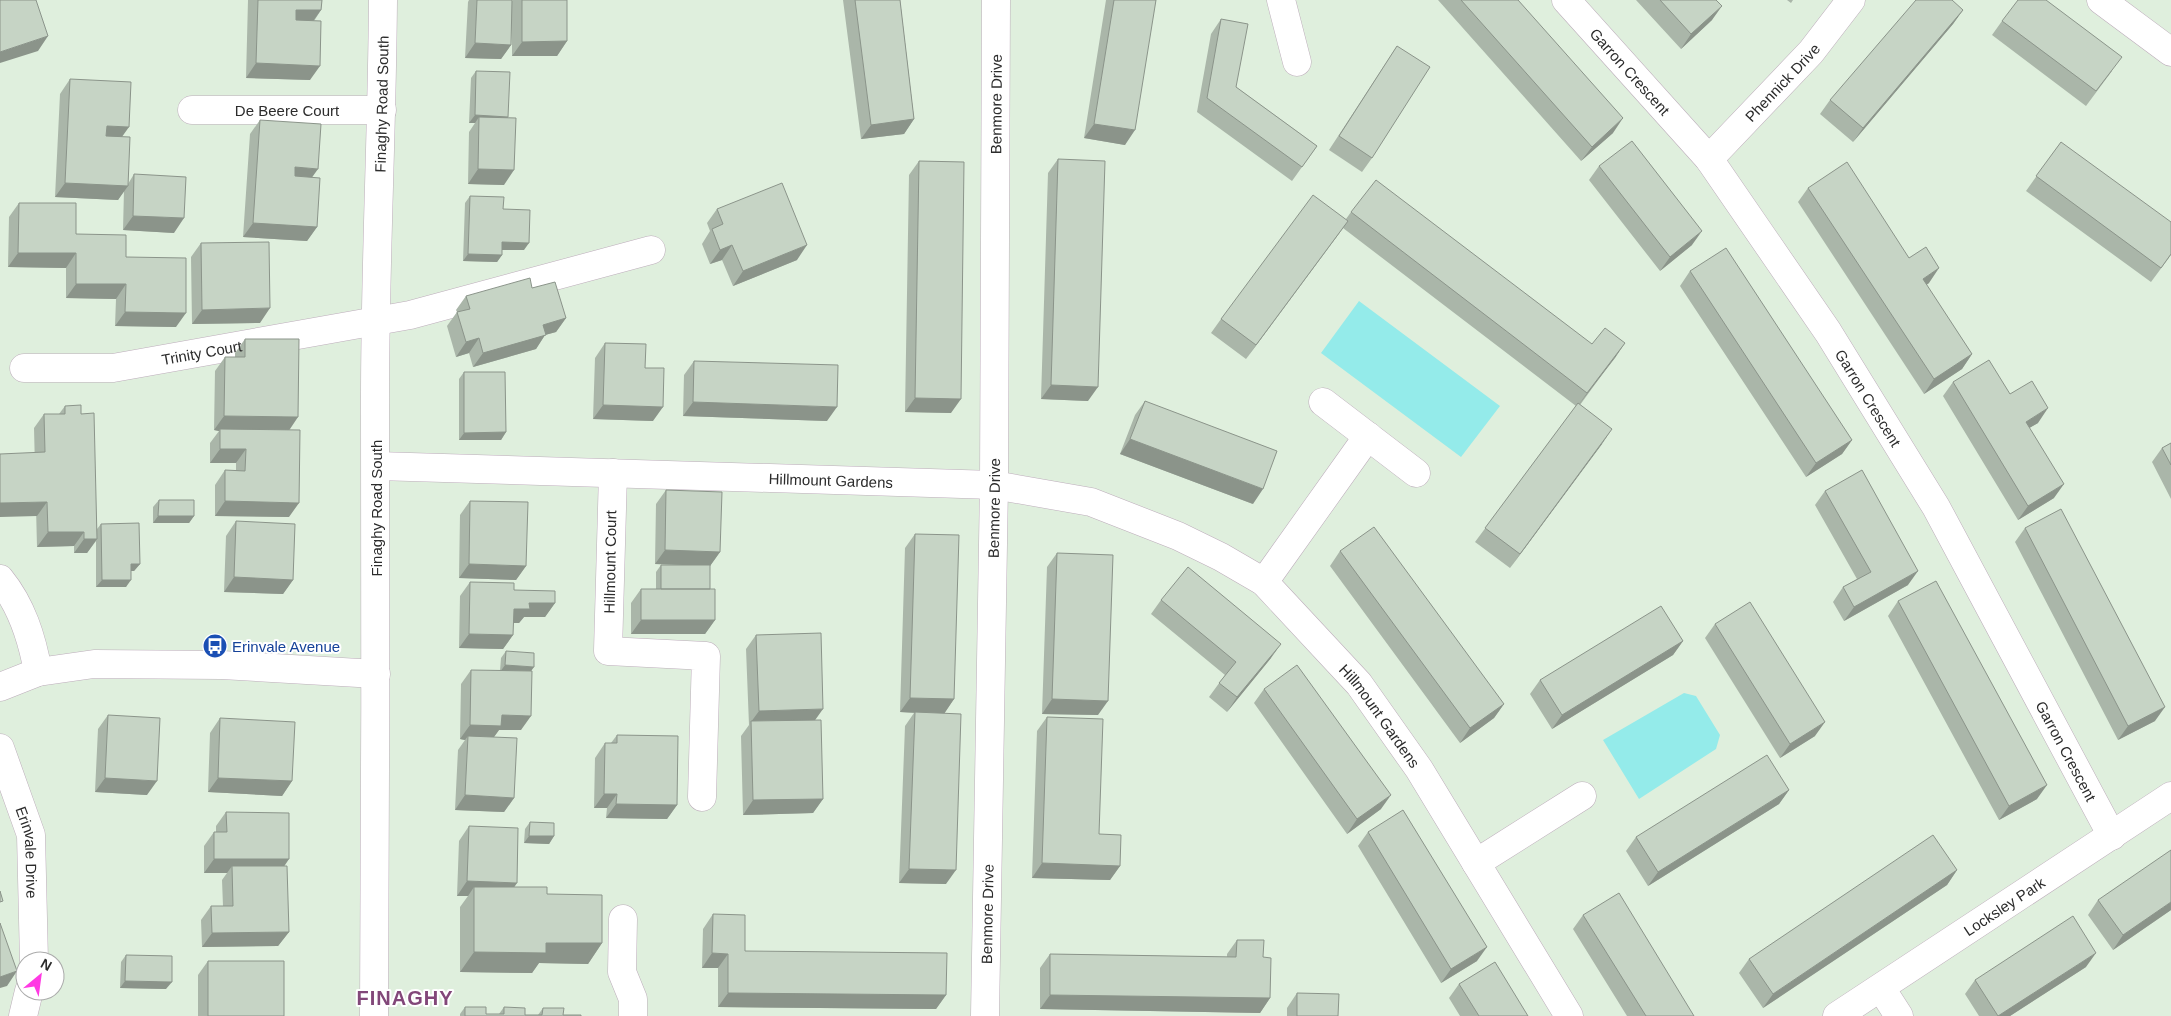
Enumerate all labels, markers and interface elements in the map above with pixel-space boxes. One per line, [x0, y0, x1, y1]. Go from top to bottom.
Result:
street label: Garron Crescent [1587, 24, 1674, 119]
street label: Finaghy Road South [371, 36, 391, 173]
street label: Phennick Drive [1741, 40, 1823, 125]
street label: Benmore Drive [987, 54, 1004, 154]
street label: De Beere Court [235, 102, 340, 119]
street label: Trinity Court [160, 337, 244, 368]
street label: Garron Crescent [1832, 346, 1905, 450]
street label: Finaghy Road South [368, 440, 385, 576]
street label: Benmore Drive [984, 458, 1003, 558]
street label: Hillmount Gardens [768, 470, 893, 490]
street label: Hillmount Court [601, 509, 619, 614]
bus stop icon: Erinvale Avenue [202, 633, 228, 659]
place label: Erinvale Avenue [232, 638, 340, 655]
street label: Hillmount Gardens [1336, 660, 1424, 771]
street label: Garron Crescent [2033, 698, 2100, 804]
street label: Erinvale Drive [13, 804, 41, 899]
street label: Benmore Drive [977, 864, 996, 964]
street label: Locksley Park [1960, 873, 2048, 939]
north arrow [15, 951, 65, 1001]
text: N [38, 955, 55, 974]
district label: FINAGHY [357, 987, 454, 1009]

